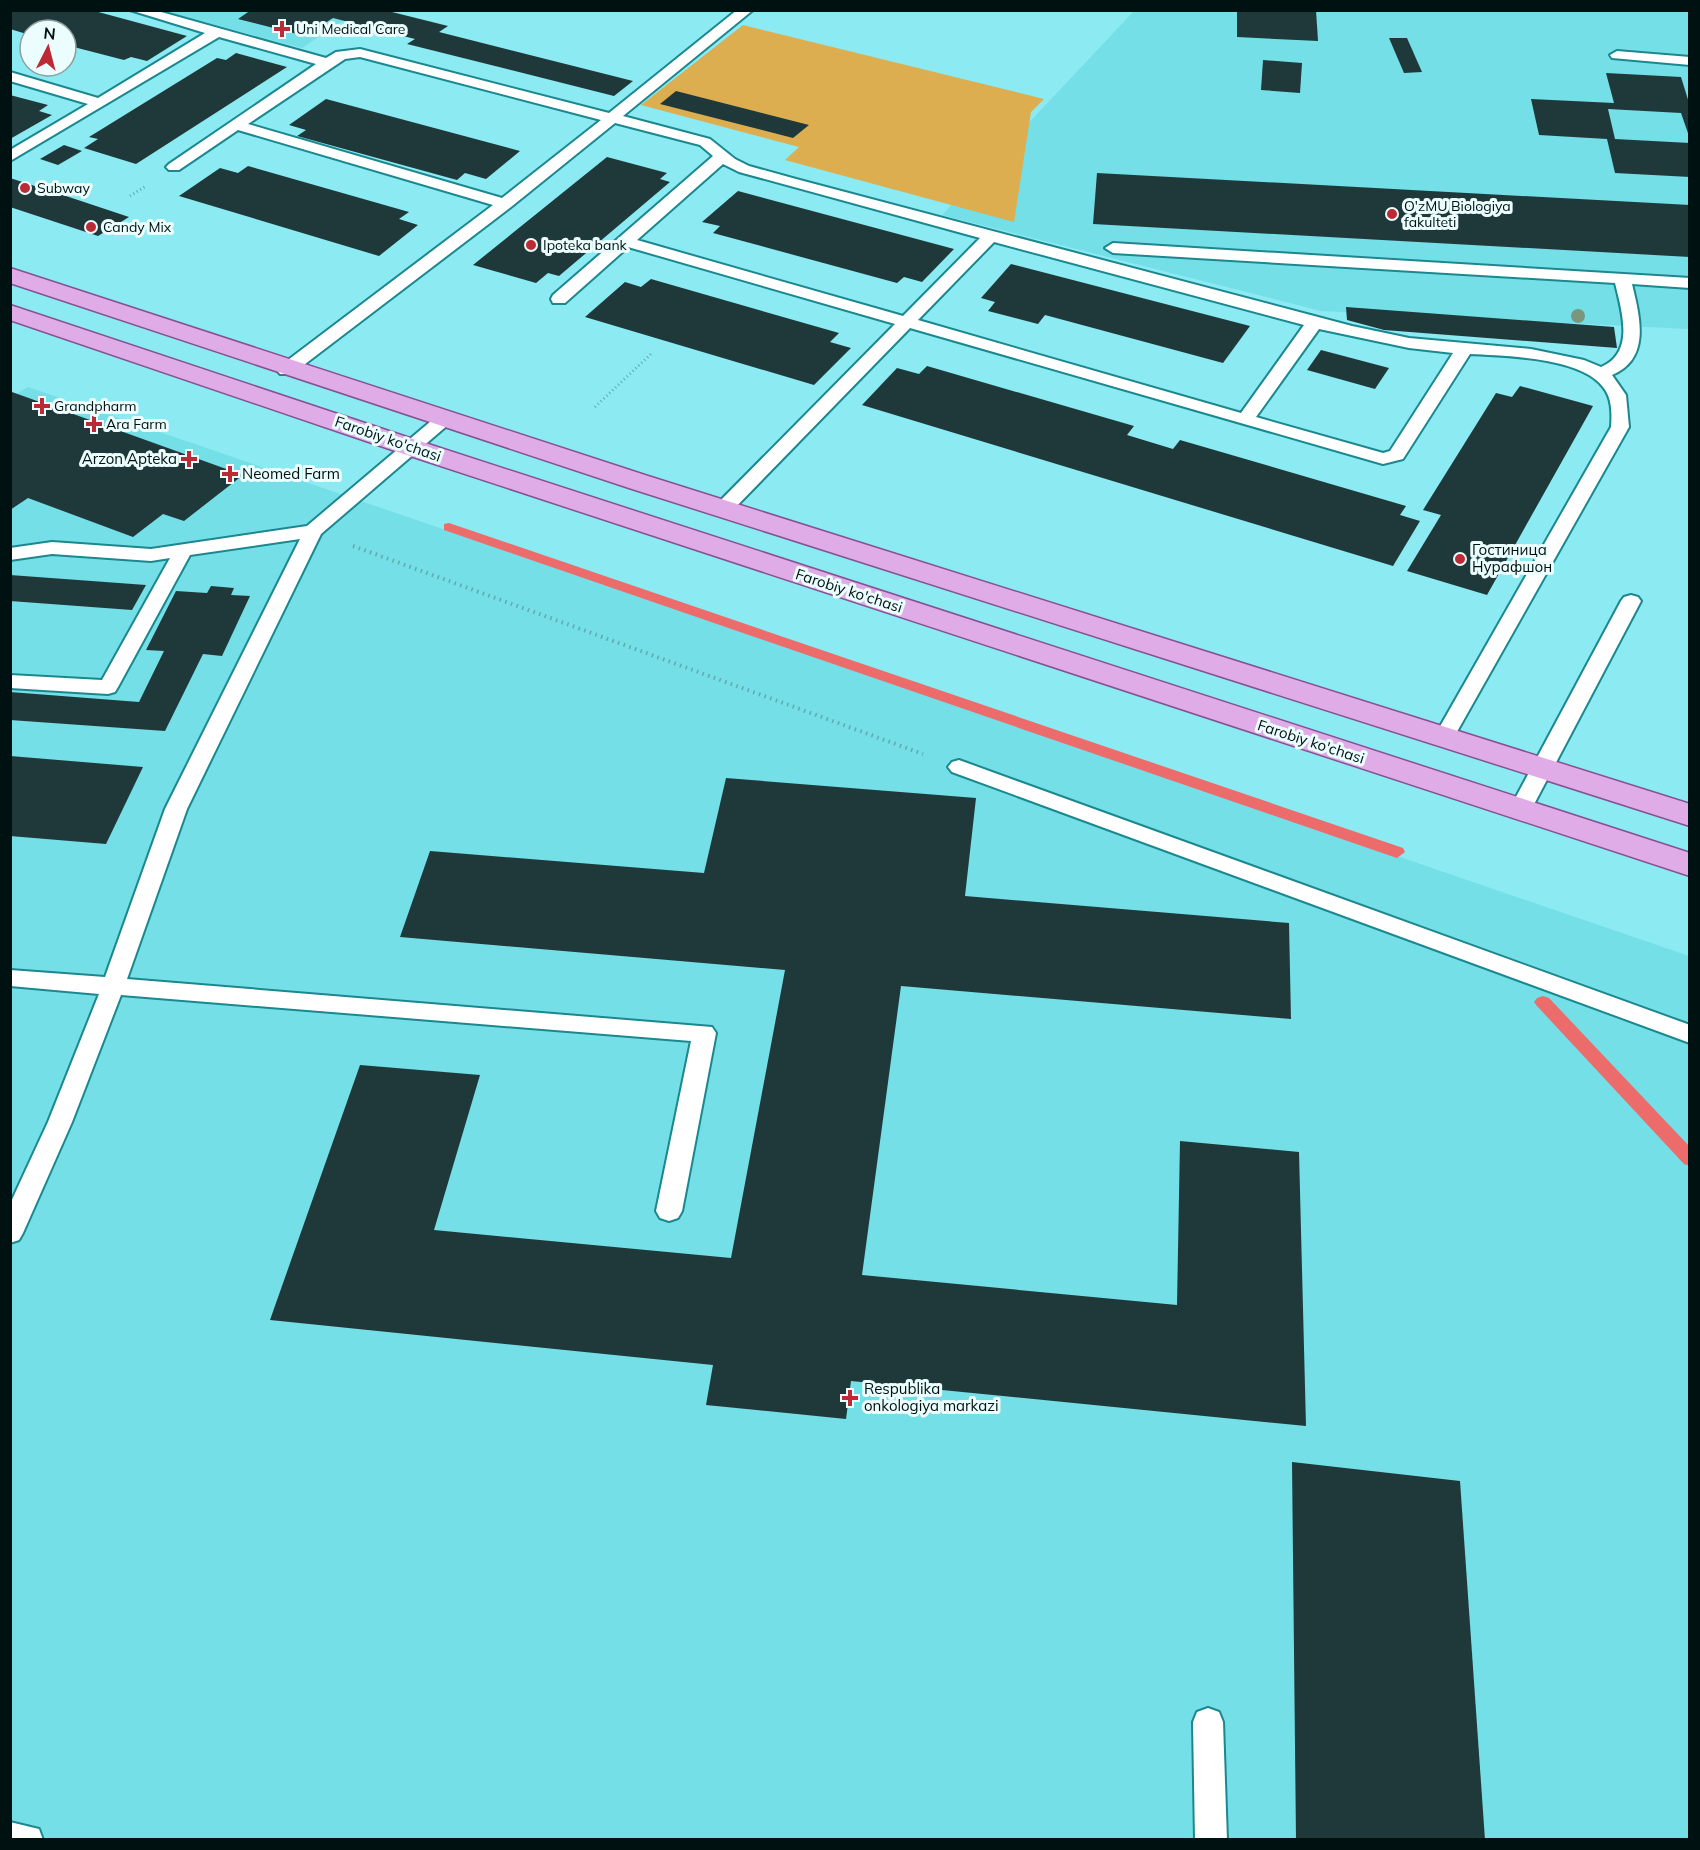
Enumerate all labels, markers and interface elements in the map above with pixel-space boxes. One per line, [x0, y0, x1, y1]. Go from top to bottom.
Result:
north arrow [18, 18, 78, 78]
marker: Uni Medical Care [273, 20, 291, 38]
place label: Uni Medical Care [296, 20, 405, 38]
text: N [43, 23, 57, 44]
place label: Subway [37, 179, 90, 197]
marker: Subway [18, 181, 32, 195]
place label: O'zMU Biologiya fakulteti [1404, 197, 1511, 231]
marker: O'zMU Biologiya fakulteti [1385, 207, 1399, 221]
place label: Candy Mix [103, 218, 172, 236]
marker: Candy Mix [84, 220, 98, 234]
place label: Ipoteka bank [543, 236, 628, 254]
marker: Ipoteka bank [524, 238, 538, 252]
place label: Grandpharm [54, 397, 137, 415]
marker: Grandpharm [35, 399, 49, 413]
street label: Farobiy ko'chasi [333, 411, 444, 466]
place label: Ara Farm [106, 415, 167, 433]
marker: Ara Farm [87, 417, 101, 431]
place label: Arzon Apteka [82, 449, 177, 468]
marker: Arzon Apteka [182, 452, 196, 466]
place label: Neomed Farm [242, 464, 340, 483]
marker: Neomed Farm [223, 467, 237, 481]
place label: Гостиница Нурафшон [1472, 540, 1552, 576]
marker: Гостиница Нурафшон [1453, 552, 1467, 566]
street label: Farobiy ko'chasi [793, 564, 905, 617]
street label: Farobiy ko'chasi [1255, 715, 1367, 768]
place label: Respublika onkologiya markazi [864, 1379, 999, 1415]
marker: Respublika onkologiya markazi [841, 1389, 859, 1407]

